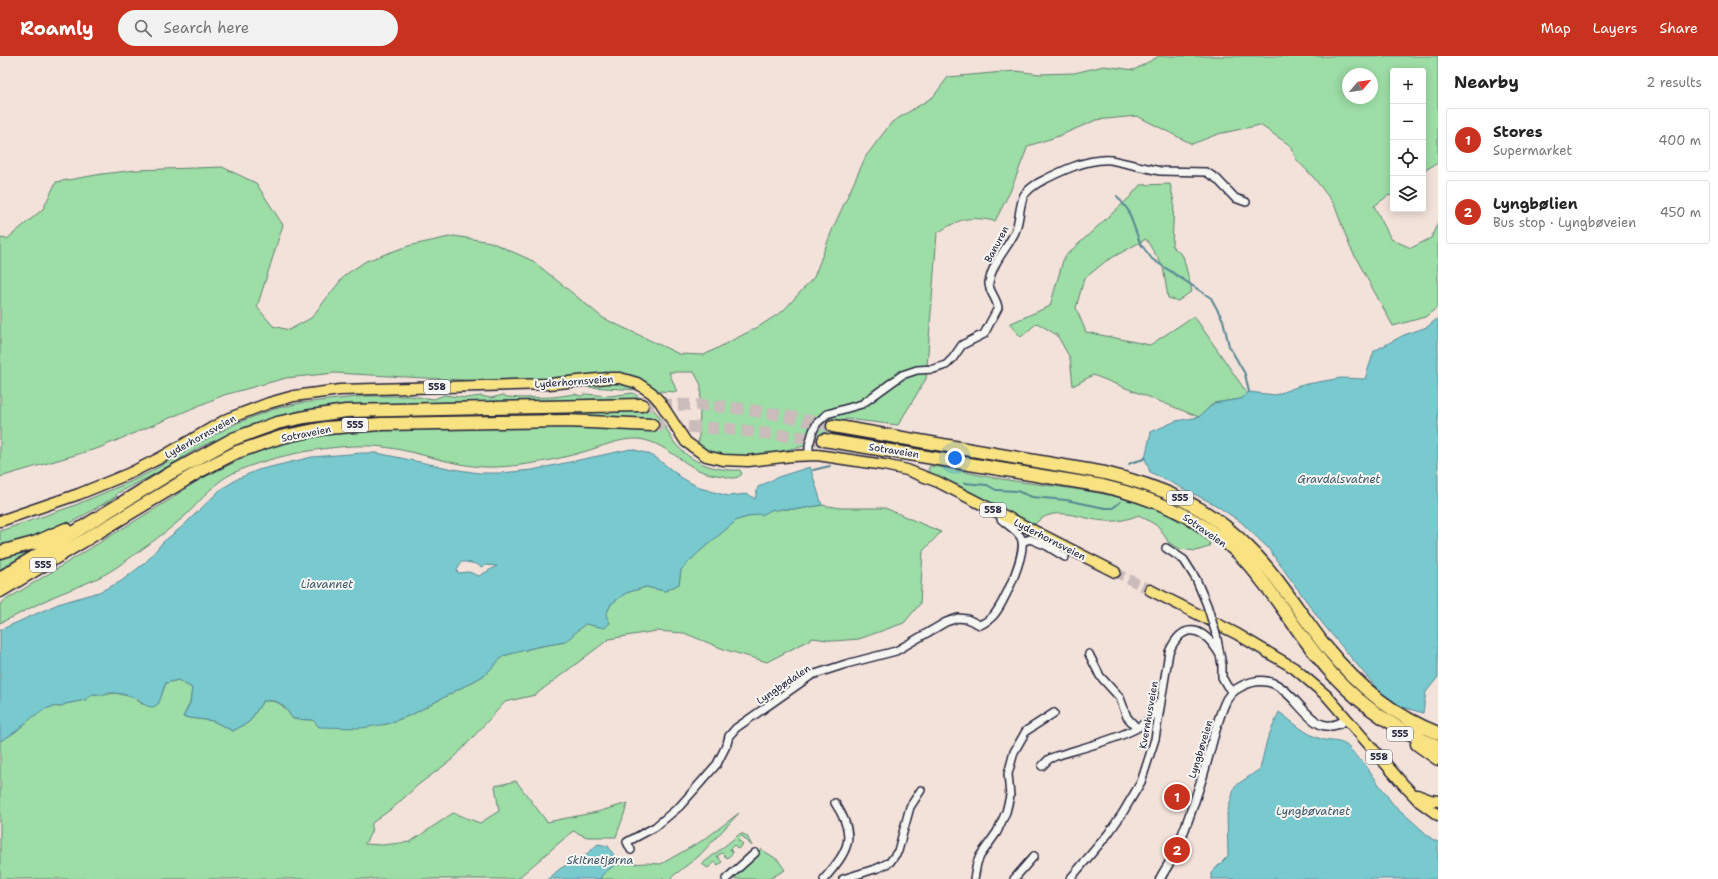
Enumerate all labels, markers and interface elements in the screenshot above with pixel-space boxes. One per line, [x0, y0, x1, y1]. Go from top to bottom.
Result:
search box [118, 10, 398, 46]
text: Roamly [20, 16, 94, 41]
icon: search [132, 17, 154, 39]
text: Search here [164, 18, 249, 38]
text: Map [1541, 19, 1571, 37]
text: Layers [1593, 19, 1637, 37]
text: Share [1659, 19, 1698, 37]
north arrow [1342, 68, 1378, 104]
map controls [1390, 68, 1426, 212]
button: + [1390, 68, 1426, 104]
text: Nearby [1454, 71, 1519, 93]
text: 2 results [1646, 74, 1702, 91]
button: − [1390, 104, 1426, 140]
text: Stores [1493, 122, 1543, 142]
text: 1 [1465, 132, 1471, 149]
text: 400 m [1658, 132, 1701, 149]
button: locate [1390, 140, 1426, 176]
text: Supermarket [1493, 142, 1572, 159]
button: layers [1390, 176, 1426, 212]
text: Lyngbølien [1493, 194, 1578, 214]
text: 2 [1463, 204, 1473, 221]
text: 450 m [1660, 204, 1701, 221]
text: Bus stop · Lyngbøveien [1493, 214, 1636, 231]
street label: Banuren [981, 224, 1011, 265]
street label: Lyderhornsveien [534, 372, 614, 391]
road number: 558 [424, 380, 450, 394]
street label: Lyderhornsveien [163, 412, 238, 461]
road number: 555 [342, 418, 368, 432]
street label: Sotraveien [280, 422, 332, 445]
street label: Sotraveien [868, 440, 920, 461]
your location [945, 448, 965, 468]
water label: Gravdalsvatnet [1298, 472, 1381, 487]
road number: 555 [1167, 491, 1193, 505]
road number: 558 [980, 503, 1006, 517]
street label: Sotraveien [1180, 511, 1229, 550]
street label: Lyderhornsveien [1012, 516, 1088, 563]
road number: 555 [30, 558, 56, 572]
water label: Liavannet [301, 577, 353, 592]
street label: Lyngbødalen [754, 662, 813, 707]
street label: Kvernhusveien [1136, 680, 1161, 750]
street label: Lyngbøveien [1185, 718, 1215, 780]
road number: 555 [1387, 727, 1413, 741]
road number: 558 [1366, 750, 1392, 764]
pin: 1 [1164, 782, 1190, 812]
water label: Lyngbøvatnet [1276, 804, 1350, 819]
pin: 2 [1164, 835, 1190, 865]
water label: Skitnetjørna [567, 853, 633, 868]

